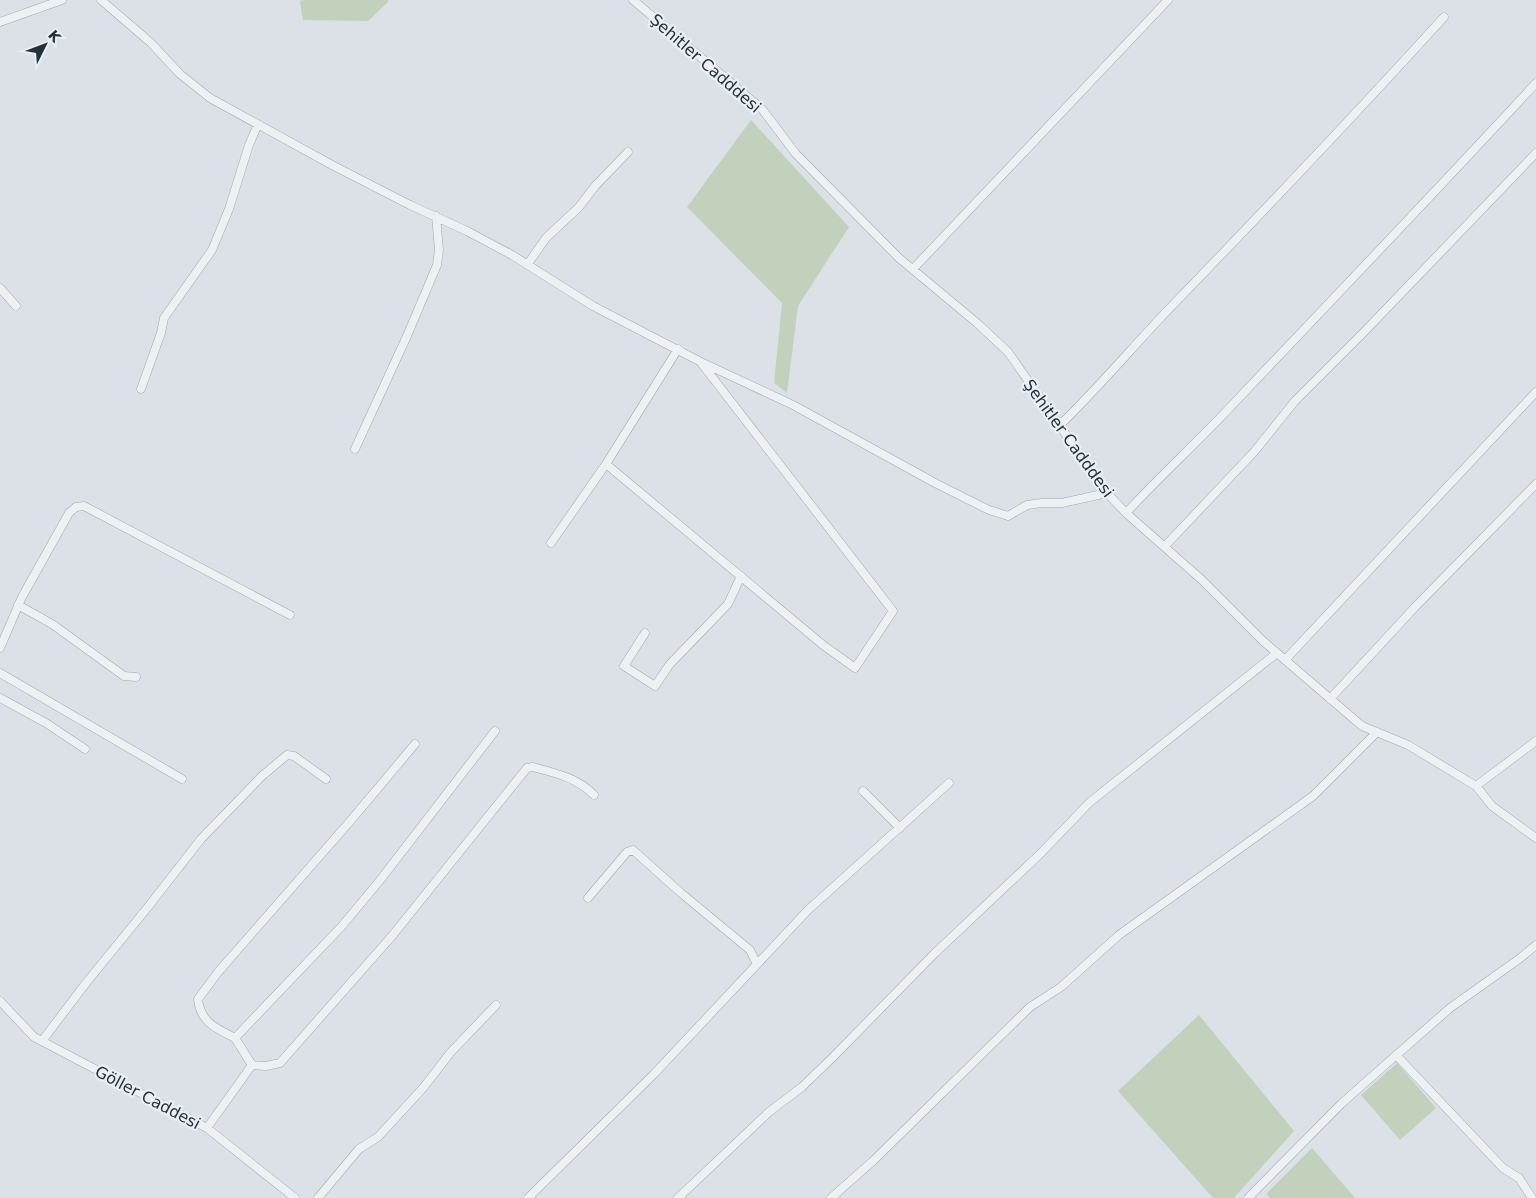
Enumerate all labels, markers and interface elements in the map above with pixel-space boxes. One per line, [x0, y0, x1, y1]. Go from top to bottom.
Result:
street label: Şehitler Cadddesi [646, 10, 765, 117]
north arrow [20, 20, 70, 70]
text: K [45, 27, 65, 47]
street label: Şehitler Cadddesi [1020, 376, 1118, 501]
street label: Göller Caddesi [92, 1062, 204, 1133]

